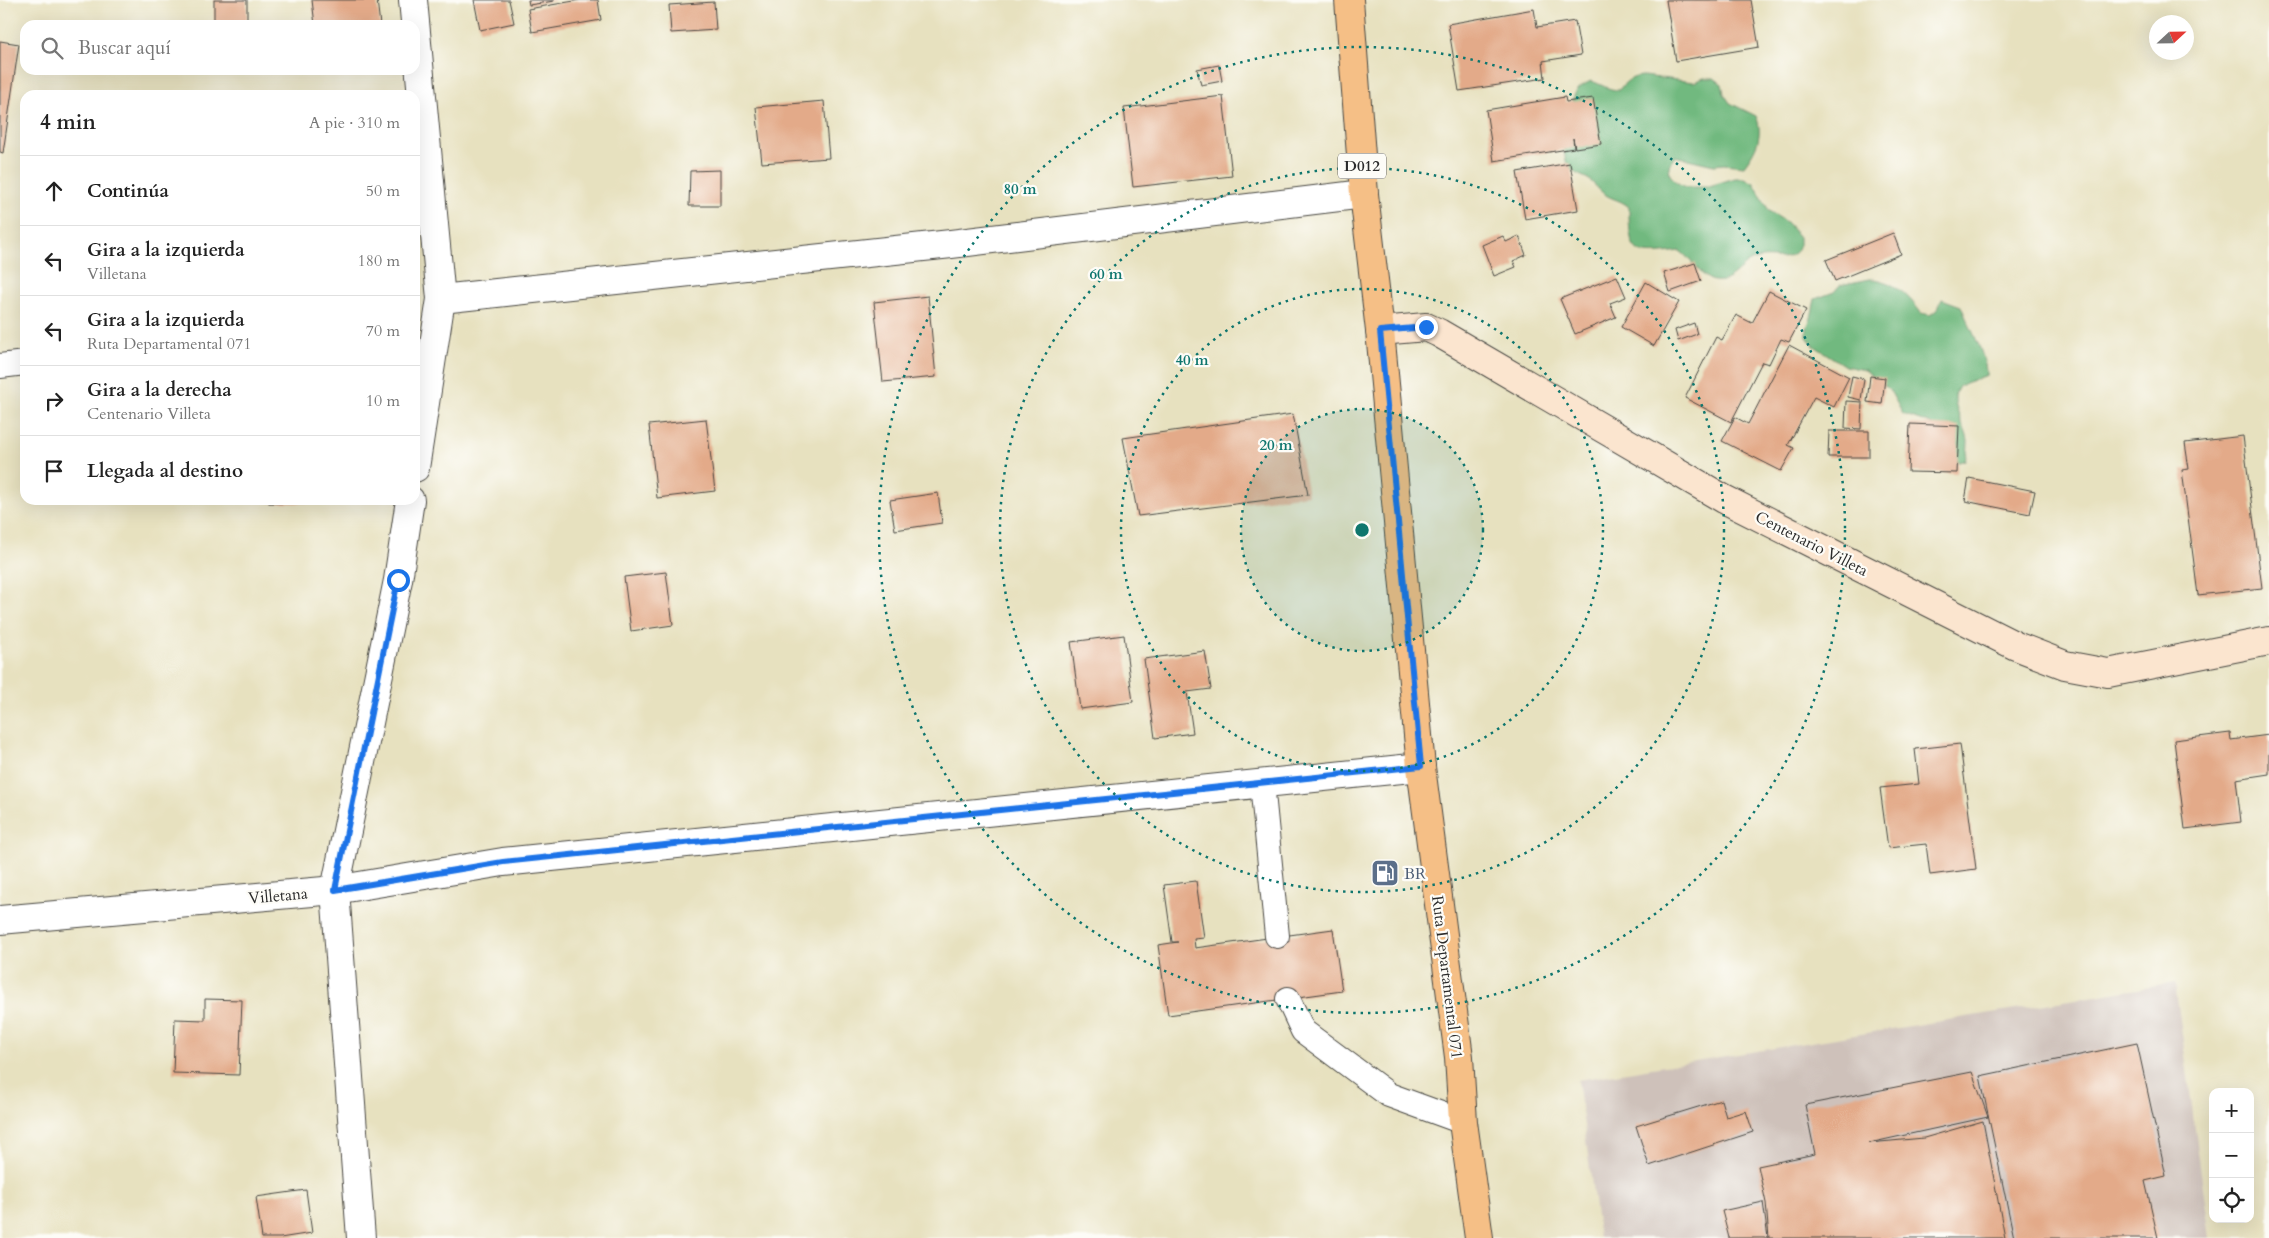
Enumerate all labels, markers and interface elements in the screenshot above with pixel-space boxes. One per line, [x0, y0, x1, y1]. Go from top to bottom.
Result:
north arrow [2149, 15, 2194, 60]
search box [20, 20, 420, 75]
icon: search [38, 34, 66, 62]
text: Buscar aquí [78, 35, 171, 61]
text: 4 min [40, 108, 96, 137]
text: A pie · 310 m [309, 112, 400, 134]
road number: D012 [1338, 154, 1386, 178]
icon: ahead [40, 177, 68, 205]
text: Continúa [87, 178, 169, 204]
text: 80 m [1003, 179, 1037, 199]
text: 50 m [366, 180, 400, 202]
text: Gira a la izquierda [87, 237, 245, 263]
icon: left [40, 247, 68, 275]
text: 180 m [358, 250, 400, 272]
text: Villetana [87, 263, 147, 285]
text: 60 m [1089, 264, 1123, 284]
text: Gira a la izquierda [87, 307, 245, 333]
route end [1415, 316, 1438, 339]
icon: left [40, 317, 68, 345]
text: 70 m [366, 320, 400, 342]
text: Ruta Departamental 071 [87, 333, 251, 355]
text: 40 m [1175, 350, 1209, 370]
text: Gira a la derecha [87, 377, 232, 403]
icon: right [40, 387, 68, 415]
text: 10 m [366, 390, 400, 412]
text: Centenario Villeta [87, 403, 211, 425]
text: 20 m [1259, 435, 1293, 455]
icon: arrive [40, 457, 68, 485]
text: Llegada al destino [87, 458, 243, 484]
street label: Centenario Villeta [1751, 506, 1872, 582]
centre of rings [1353, 521, 1371, 539]
route start [387, 569, 410, 592]
fuel station icon: BR [1370, 858, 1400, 888]
place label: BR [1404, 863, 1426, 885]
street label: Villetana [247, 882, 309, 910]
street label: Ruta Departamental 071 [1426, 894, 1468, 1060]
map controls [2209, 1088, 2254, 1223]
button: + [2209, 1088, 2254, 1133]
button: − [2209, 1133, 2254, 1178]
button: locate [2209, 1178, 2254, 1223]

